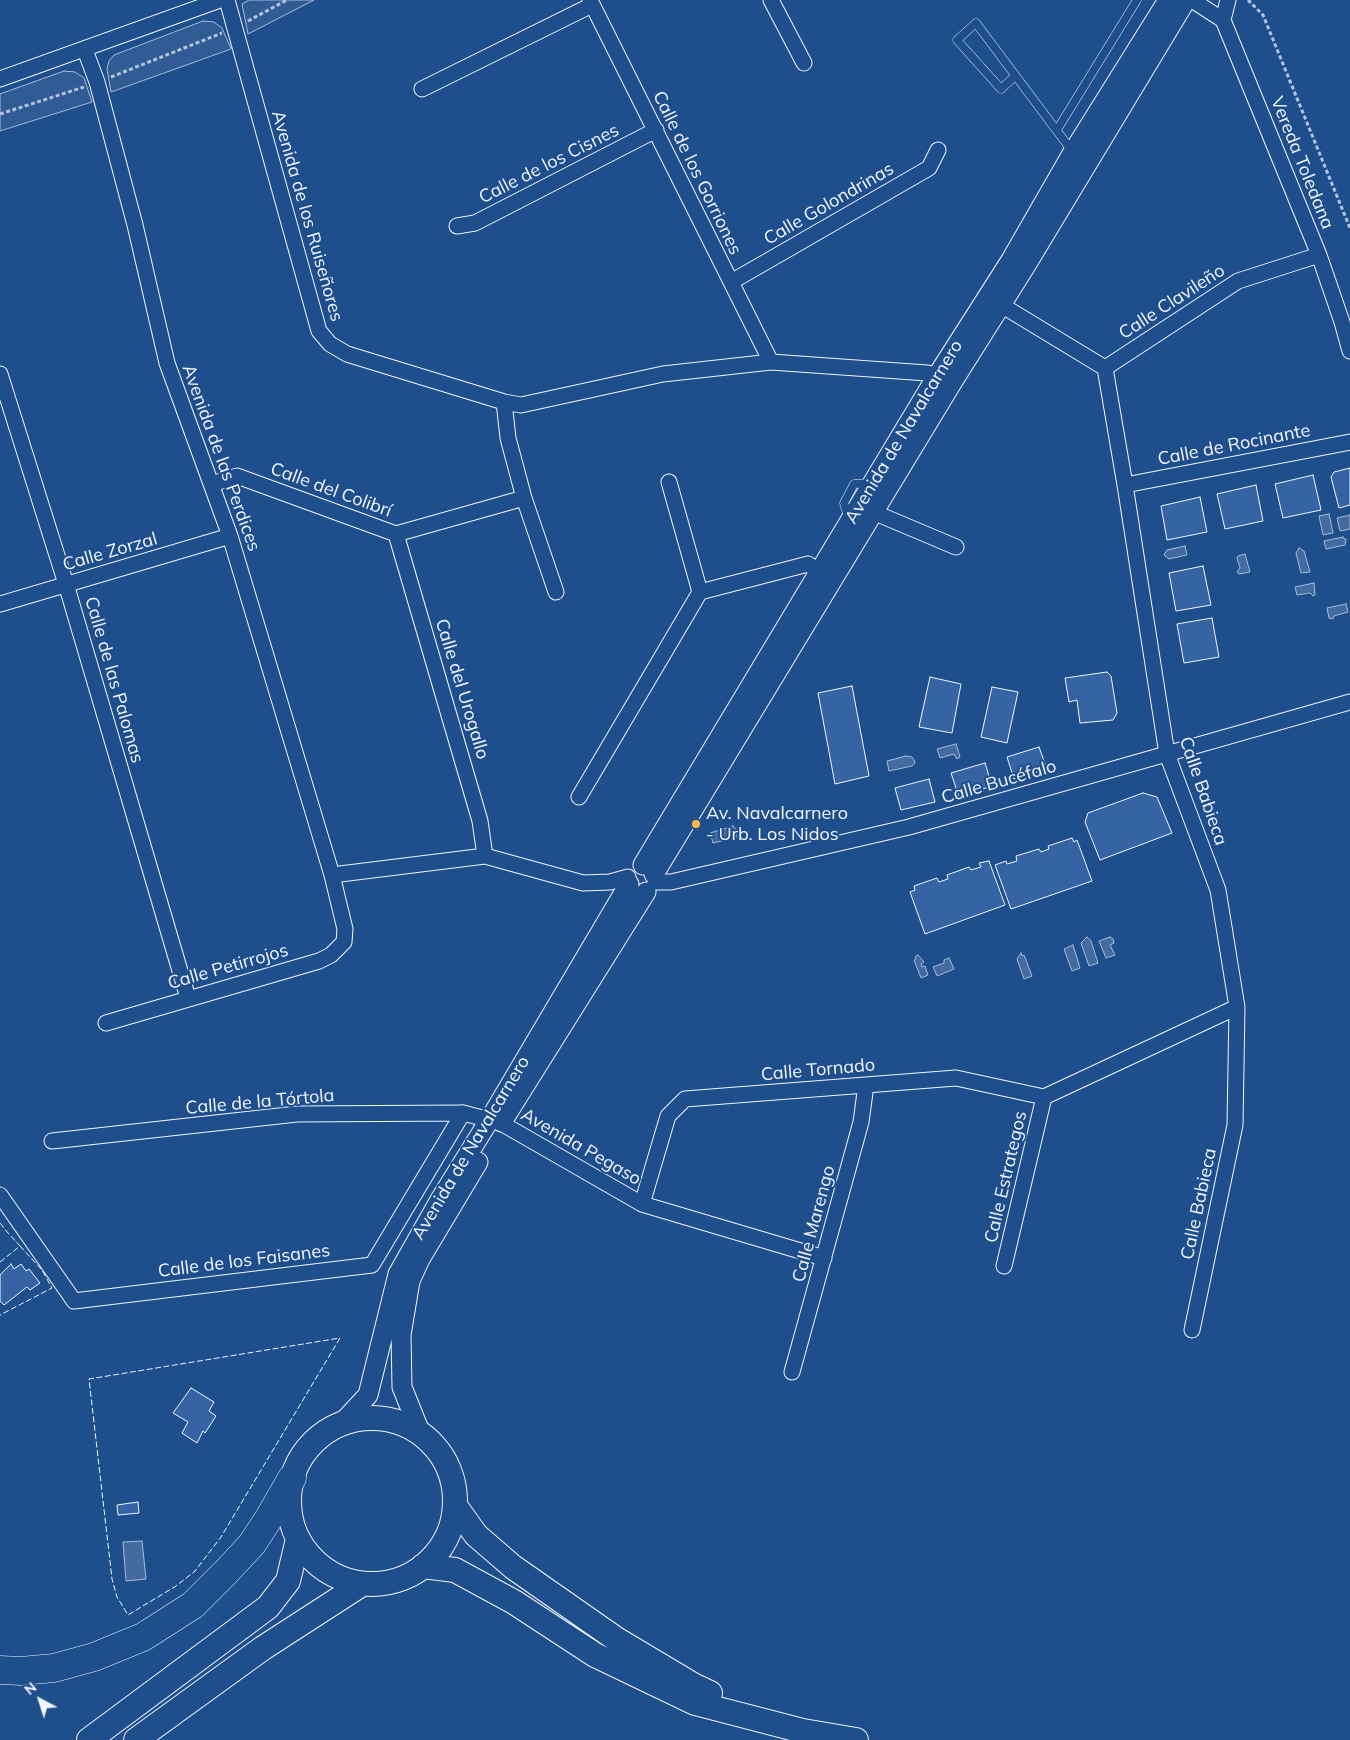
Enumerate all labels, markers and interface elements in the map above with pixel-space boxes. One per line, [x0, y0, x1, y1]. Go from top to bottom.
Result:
street label: Calle de los Gorriones [648, 88, 746, 258]
street label: Vereda Toledana [1266, 94, 1338, 232]
street label: Avenida de los Ruiseñores [267, 108, 347, 324]
street label: Calle de los Cisnes [475, 119, 623, 209]
street label: Calle Golondrinas [760, 158, 898, 250]
street label: Calle Clavileño [1115, 260, 1229, 344]
street label: Avenida de Navalcarnero [841, 336, 967, 528]
street label: Avenida de las Perdices [177, 362, 265, 554]
street label: Calle de Rocinante [1156, 420, 1312, 470]
street label: Calle del Colibrí [267, 458, 395, 522]
street label: Calle Zorzal [60, 528, 160, 576]
street label: Calle de las Palomas [80, 594, 148, 766]
street label: Calle del Urogallo [430, 616, 494, 762]
street label: Calle Babieca [1174, 734, 1232, 848]
street label: Calle Bucéfalo [939, 755, 1059, 809]
place label: Av. Navalcarnero - Urb. Los Nidos [706, 803, 848, 846]
marker: Av. Navalcarnero - Urb. Los Nidos [690, 818, 702, 830]
street label: Calle Petirrojos [165, 939, 291, 995]
street label: Avenida de Navalcarnero [408, 1052, 534, 1244]
street label: Calle Tornado [760, 1054, 876, 1086]
street label: Calle de la Tórtola [185, 1085, 335, 1119]
street label: Avenida Pegaso [517, 1104, 645, 1190]
street label: Calle Estrategos [980, 1109, 1032, 1245]
street label: Calle Babieca [1177, 1146, 1221, 1262]
street label: Calle Marengo [788, 1163, 840, 1285]
street label: Calle de los Faisanes [157, 1240, 331, 1282]
north arrow [15, 1675, 65, 1725]
text: N [21, 1678, 40, 1699]

